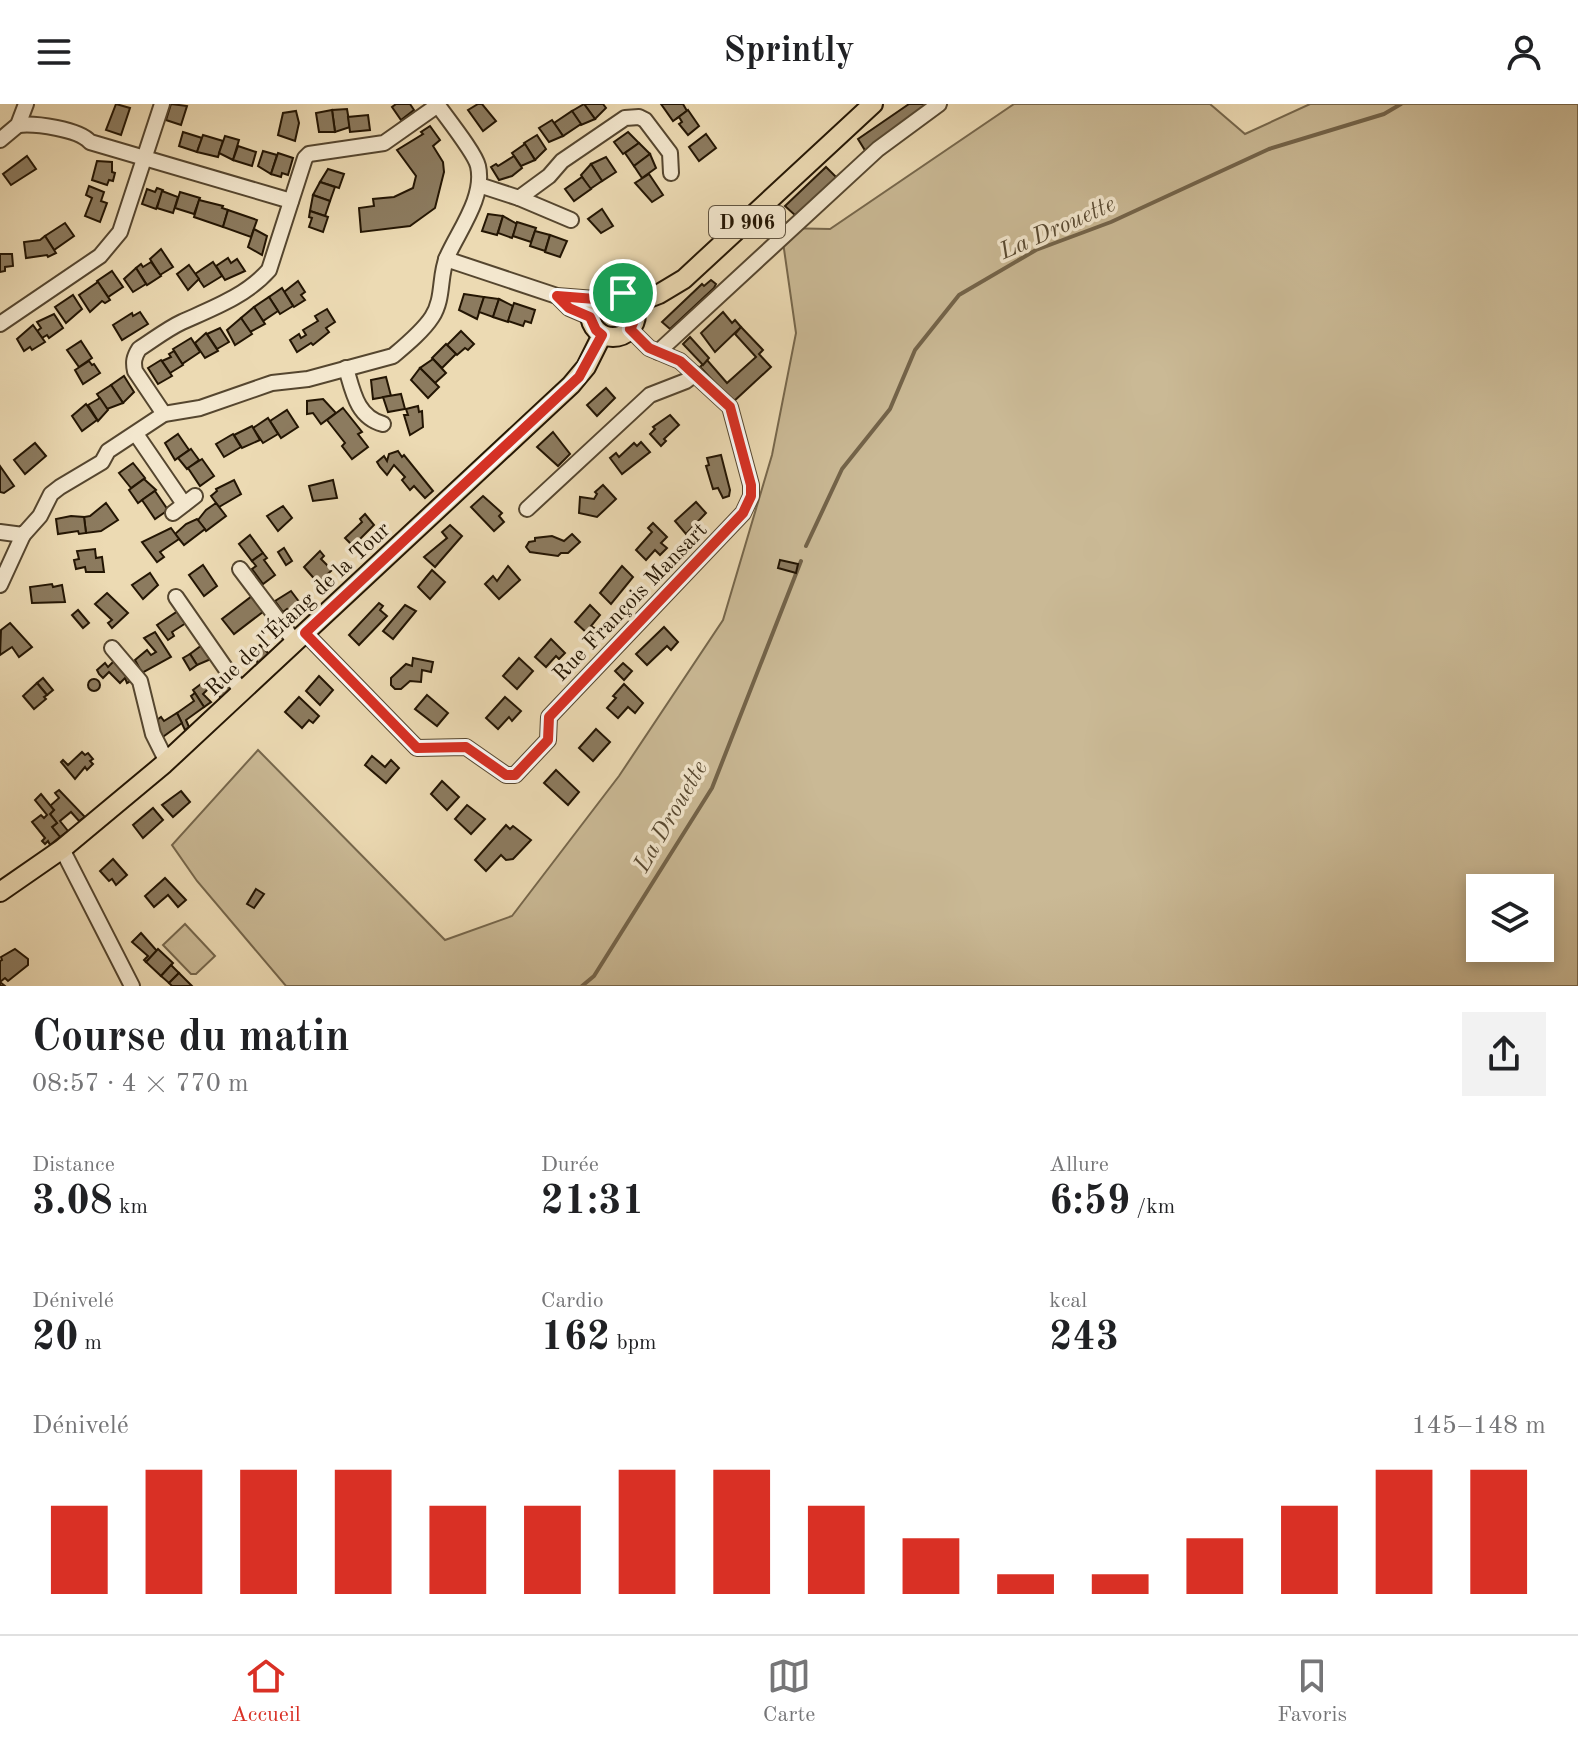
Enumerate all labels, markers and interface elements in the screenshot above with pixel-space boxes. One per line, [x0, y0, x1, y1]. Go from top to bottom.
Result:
icon: menu [32, 30, 76, 74]
icon: person [1502, 30, 1546, 74]
text: Sprintly [723, 34, 855, 70]
water label: La Drouette [995, 193, 1120, 265]
road number: D 906 [709, 206, 785, 238]
pin [589, 259, 657, 327]
icon: arrive [601, 271, 645, 315]
street label: Rue de l'Étang de la Tour [200, 516, 395, 700]
street label: Rue François Mansart [549, 519, 712, 686]
water label: La Drouette [630, 757, 713, 878]
map controls [1466, 874, 1554, 962]
button: layers [1466, 874, 1554, 962]
button: share [1462, 1012, 1546, 1096]
text: Course du matin [32, 1016, 350, 1060]
text: 08:57 · 4 × 770 m [32, 1071, 249, 1097]
text: Distance [32, 1154, 115, 1176]
text: Durée [541, 1154, 599, 1176]
text: Allure [1049, 1154, 1109, 1176]
text: 3.08 [32, 1183, 113, 1223]
text: 21:31 [541, 1183, 645, 1223]
text: 6:59 [1049, 1183, 1130, 1223]
text: km [113, 1196, 148, 1218]
text: /km [1130, 1196, 1175, 1218]
text: Dénivelé [32, 1290, 114, 1312]
text: Cardio [541, 1290, 604, 1312]
text: kcal [1049, 1290, 1087, 1312]
text: 20 [32, 1319, 78, 1359]
text: 162 [541, 1319, 610, 1359]
text: 243 [1049, 1319, 1119, 1359]
text: m [78, 1332, 102, 1354]
text: bpm [610, 1332, 657, 1354]
text: Dénivelé [32, 1413, 129, 1439]
text: 145–148 m [1411, 1413, 1546, 1439]
tab: Accueil [231, 1654, 301, 1729]
tab: Carte [763, 1654, 815, 1729]
tab: Favoris [1277, 1654, 1347, 1729]

